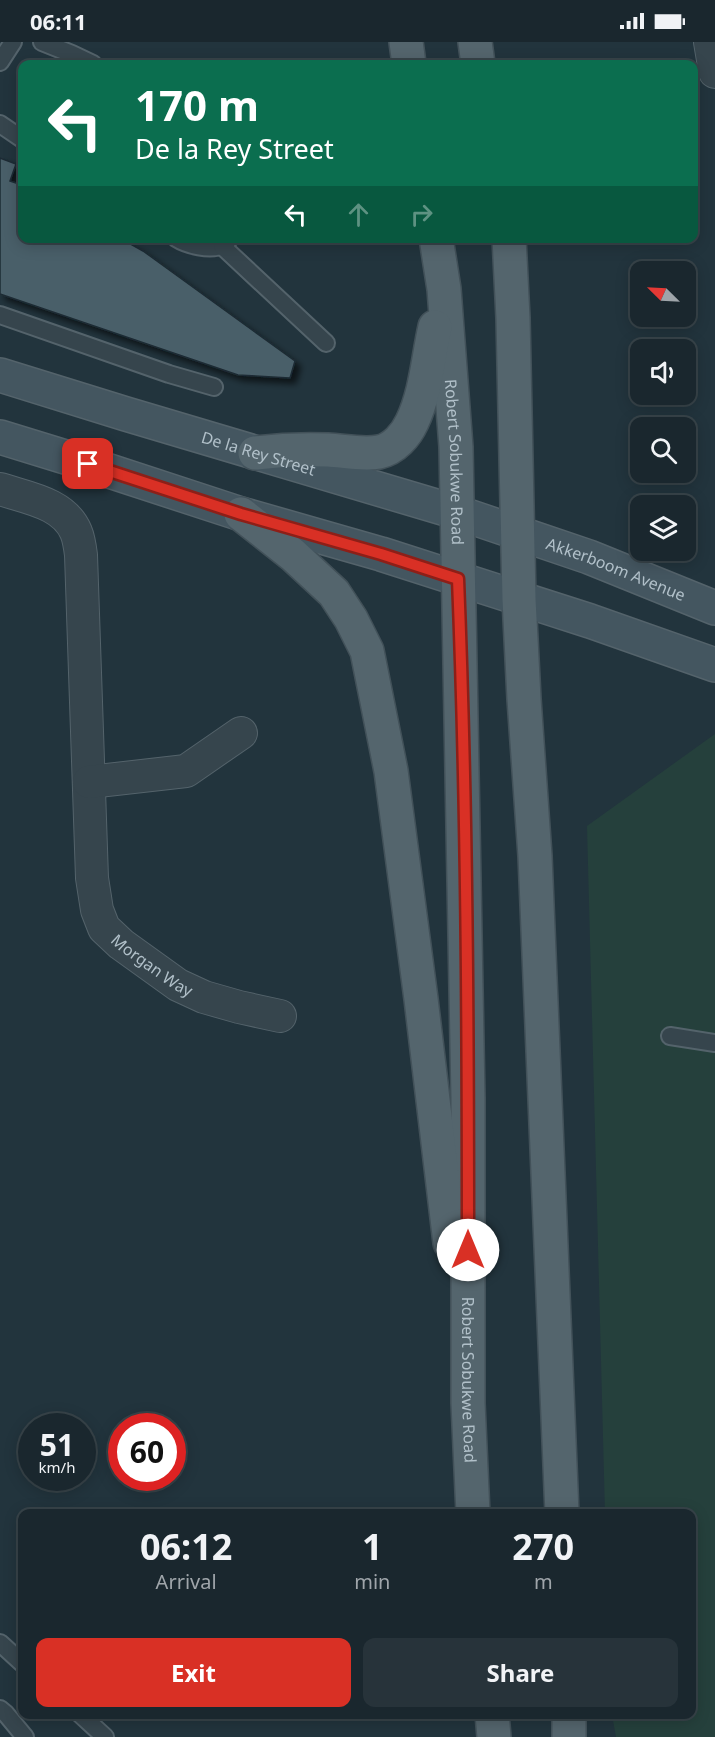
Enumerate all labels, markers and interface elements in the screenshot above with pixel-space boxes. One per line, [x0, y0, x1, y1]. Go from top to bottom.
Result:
text: 06:11 [30, 6, 87, 36]
text: 170 m [135, 76, 259, 133]
icon: left [36, 84, 114, 162]
text: De la Rey Street [135, 130, 334, 167]
icon: left [279, 198, 312, 231]
icon: ahead [342, 198, 375, 231]
icon: right [405, 198, 438, 231]
north arrow [630, 261, 696, 327]
map controls [630, 261, 696, 561]
button: sound [630, 339, 696, 405]
street label: Robert Sobukwe Road [440, 378, 469, 545]
button: search [630, 417, 696, 483]
street label: De la Rey Street [199, 426, 318, 481]
pin [62, 438, 113, 489]
icon: arrive [71, 447, 104, 480]
button: layers [630, 495, 696, 561]
street label: Akkerboom Avenue [543, 532, 689, 606]
street label: Morgan Way [106, 929, 197, 1002]
position arrow [436, 1218, 500, 1282]
street label: Robert Sobukwe Road [457, 1297, 482, 1463]
speed limit sign: 60 [108, 1413, 186, 1491]
text: 51 [40, 1424, 74, 1465]
text: km/h [39, 1457, 75, 1477]
text: 06:12 [140, 1522, 232, 1571]
text: 1 [362, 1522, 383, 1571]
text: 270 [512, 1522, 574, 1571]
text: Arrival [156, 1568, 217, 1595]
text: min [354, 1568, 390, 1595]
text: m [534, 1568, 553, 1595]
button: Exit [36, 1638, 351, 1707]
button: Share [363, 1638, 678, 1707]

